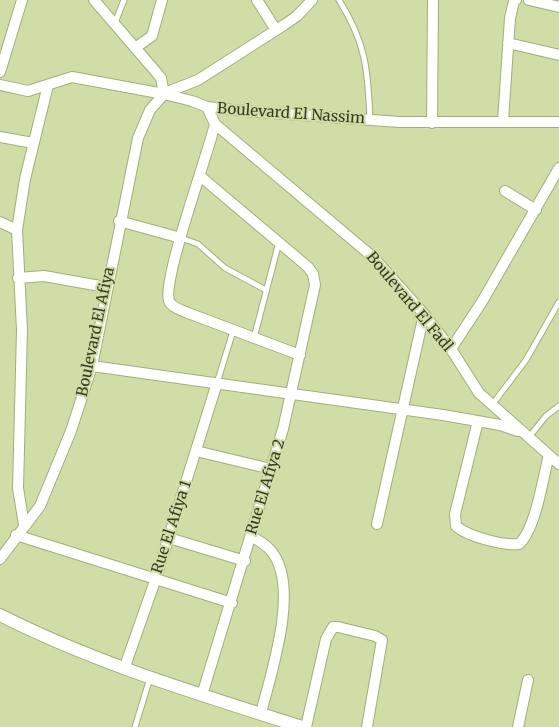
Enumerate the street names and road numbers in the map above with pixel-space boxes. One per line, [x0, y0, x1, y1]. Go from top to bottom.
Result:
street label: Boulevard El Nassim [216, 100, 366, 128]
street label: Boulevard El Fadl [362, 248, 456, 356]
street label: Boulevard El Afiya [73, 266, 119, 398]
street label: Rue El Afiya 2 [243, 437, 289, 537]
street label: Rue El Afiya 1 [148, 478, 196, 576]

